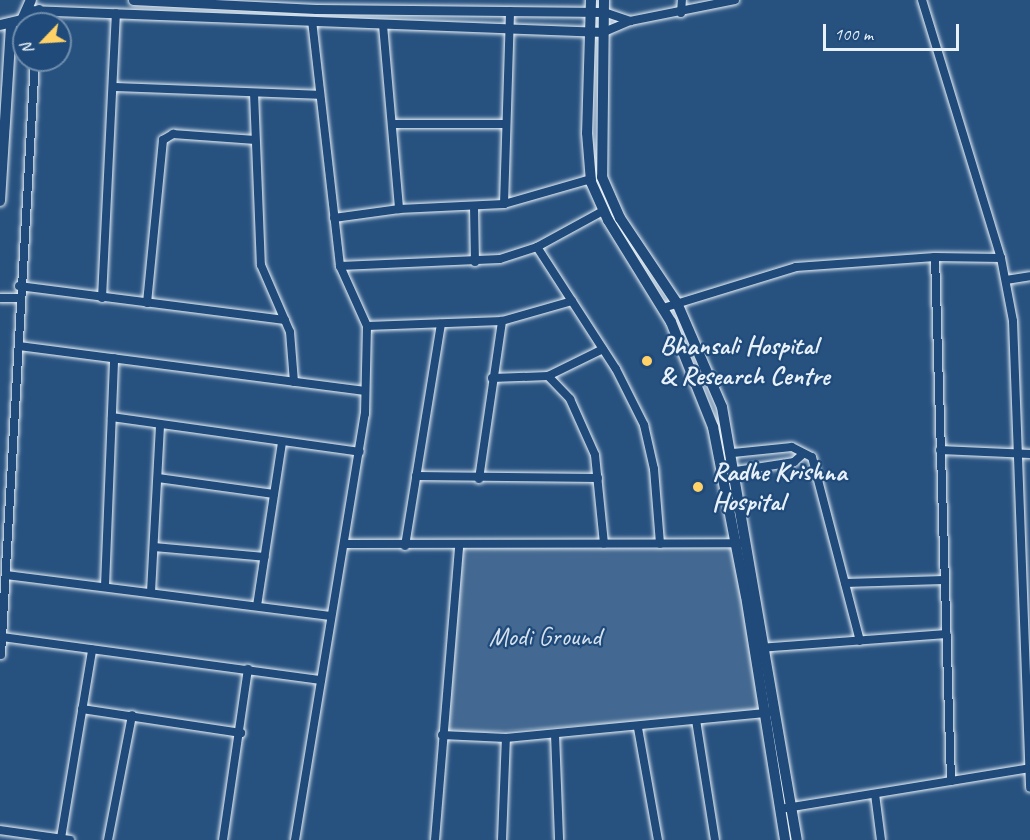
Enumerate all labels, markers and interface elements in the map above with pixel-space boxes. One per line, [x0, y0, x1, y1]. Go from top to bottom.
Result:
north arrow [12, 12, 72, 72]
scale bar [826, 12, 962, 50]
text: 100 m [834, 23, 873, 45]
text: N [16, 40, 39, 57]
place label: Bhansali Hospital & Research Centre [660, 330, 830, 392]
marker: Bhansali Hospital & Research Centre [638, 352, 656, 370]
place label: Radhe Krishna Hospital [712, 456, 846, 518]
marker: Radhe Krishna Hospital [689, 478, 707, 496]
park label: Modi Ground [489, 621, 601, 653]

